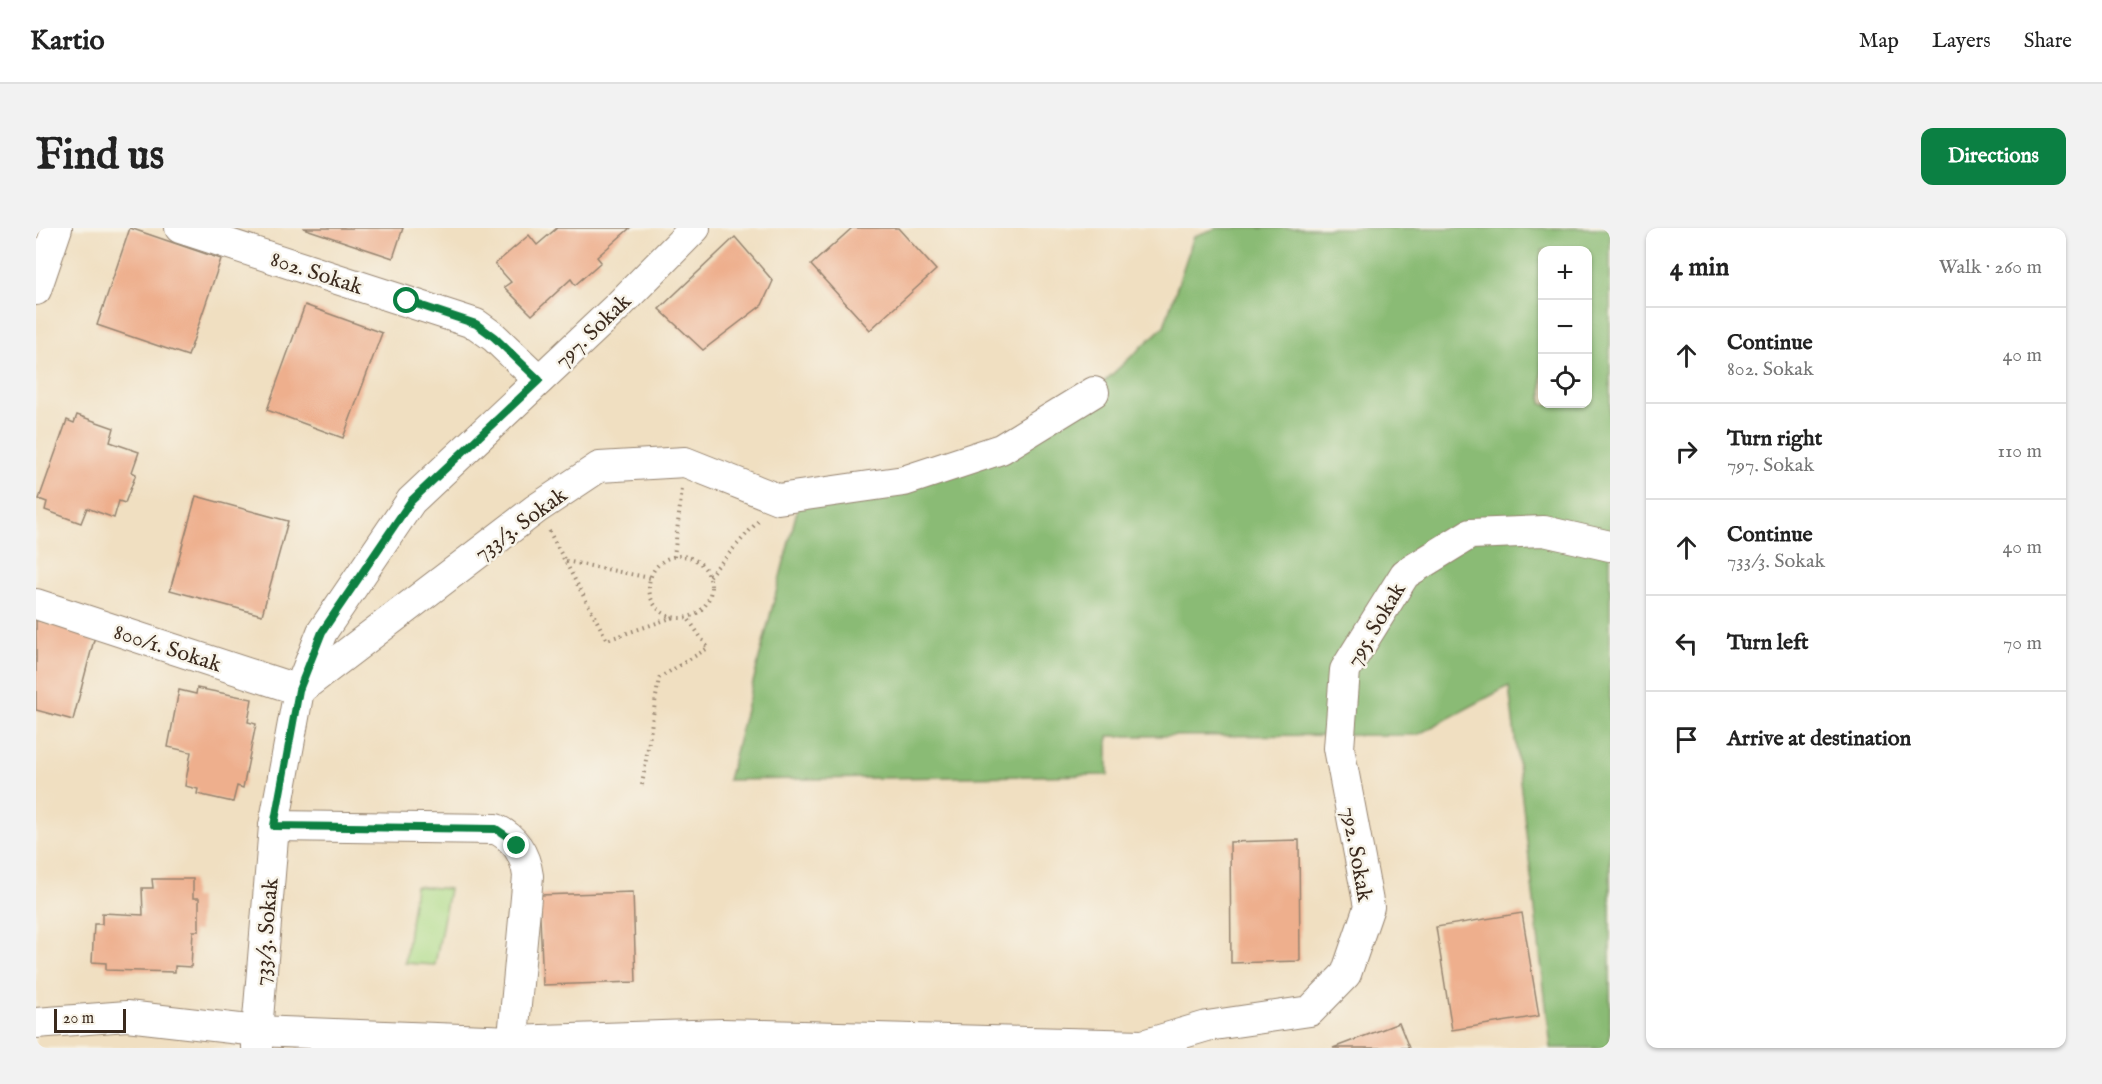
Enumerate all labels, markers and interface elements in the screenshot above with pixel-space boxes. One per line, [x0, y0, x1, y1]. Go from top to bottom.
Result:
text: Kartio [30, 24, 105, 59]
text: Map [1859, 28, 1899, 55]
text: Layers [1932, 28, 1991, 55]
text: Share [2024, 28, 2072, 55]
button: Directions [1921, 128, 2066, 185]
text: Find us [36, 130, 164, 183]
street label: 802. Sokak [267, 246, 366, 302]
map controls [1538, 246, 1592, 408]
button: + [1538, 246, 1592, 300]
text: 4 min [1670, 251, 1729, 284]
text: Walk · 260 m [1939, 255, 2042, 280]
route start [393, 287, 419, 313]
street label: 797. Sokak [549, 288, 638, 375]
button: − [1538, 300, 1592, 354]
text: Continue [1727, 329, 1813, 357]
icon: ahead [1670, 339, 1703, 372]
text: 40 m [2003, 343, 2042, 368]
button: locate [1538, 354, 1592, 408]
text: 802. Sokak [1727, 357, 1814, 382]
text: Turn right [1727, 425, 1822, 453]
icon: right [1670, 435, 1703, 468]
text: 110 m [1998, 439, 2042, 464]
text: 797. Sokak [1727, 453, 1814, 478]
street label: 733/3. Sokak [469, 481, 573, 568]
text: Continue [1727, 521, 1813, 549]
icon: ahead [1670, 531, 1703, 564]
text: 40 m [2003, 535, 2042, 560]
text: 733/3. Sokak [1727, 549, 1825, 574]
street label: 795. Sokak [1341, 578, 1413, 672]
street label: 800/1. Sokak [110, 618, 225, 680]
icon: left [1670, 627, 1703, 660]
text: Turn left [1727, 629, 1809, 657]
text: 70 m [2003, 631, 2042, 656]
icon: arrive [1670, 723, 1703, 756]
text: Arrive at destination [1727, 725, 1911, 753]
street label: 792. Sokak [1334, 805, 1378, 904]
route end [503, 832, 529, 858]
street label: 733/3. Sokak [248, 877, 286, 987]
scale bar [54, 1006, 126, 1034]
text: 20 m [63, 1009, 94, 1029]

